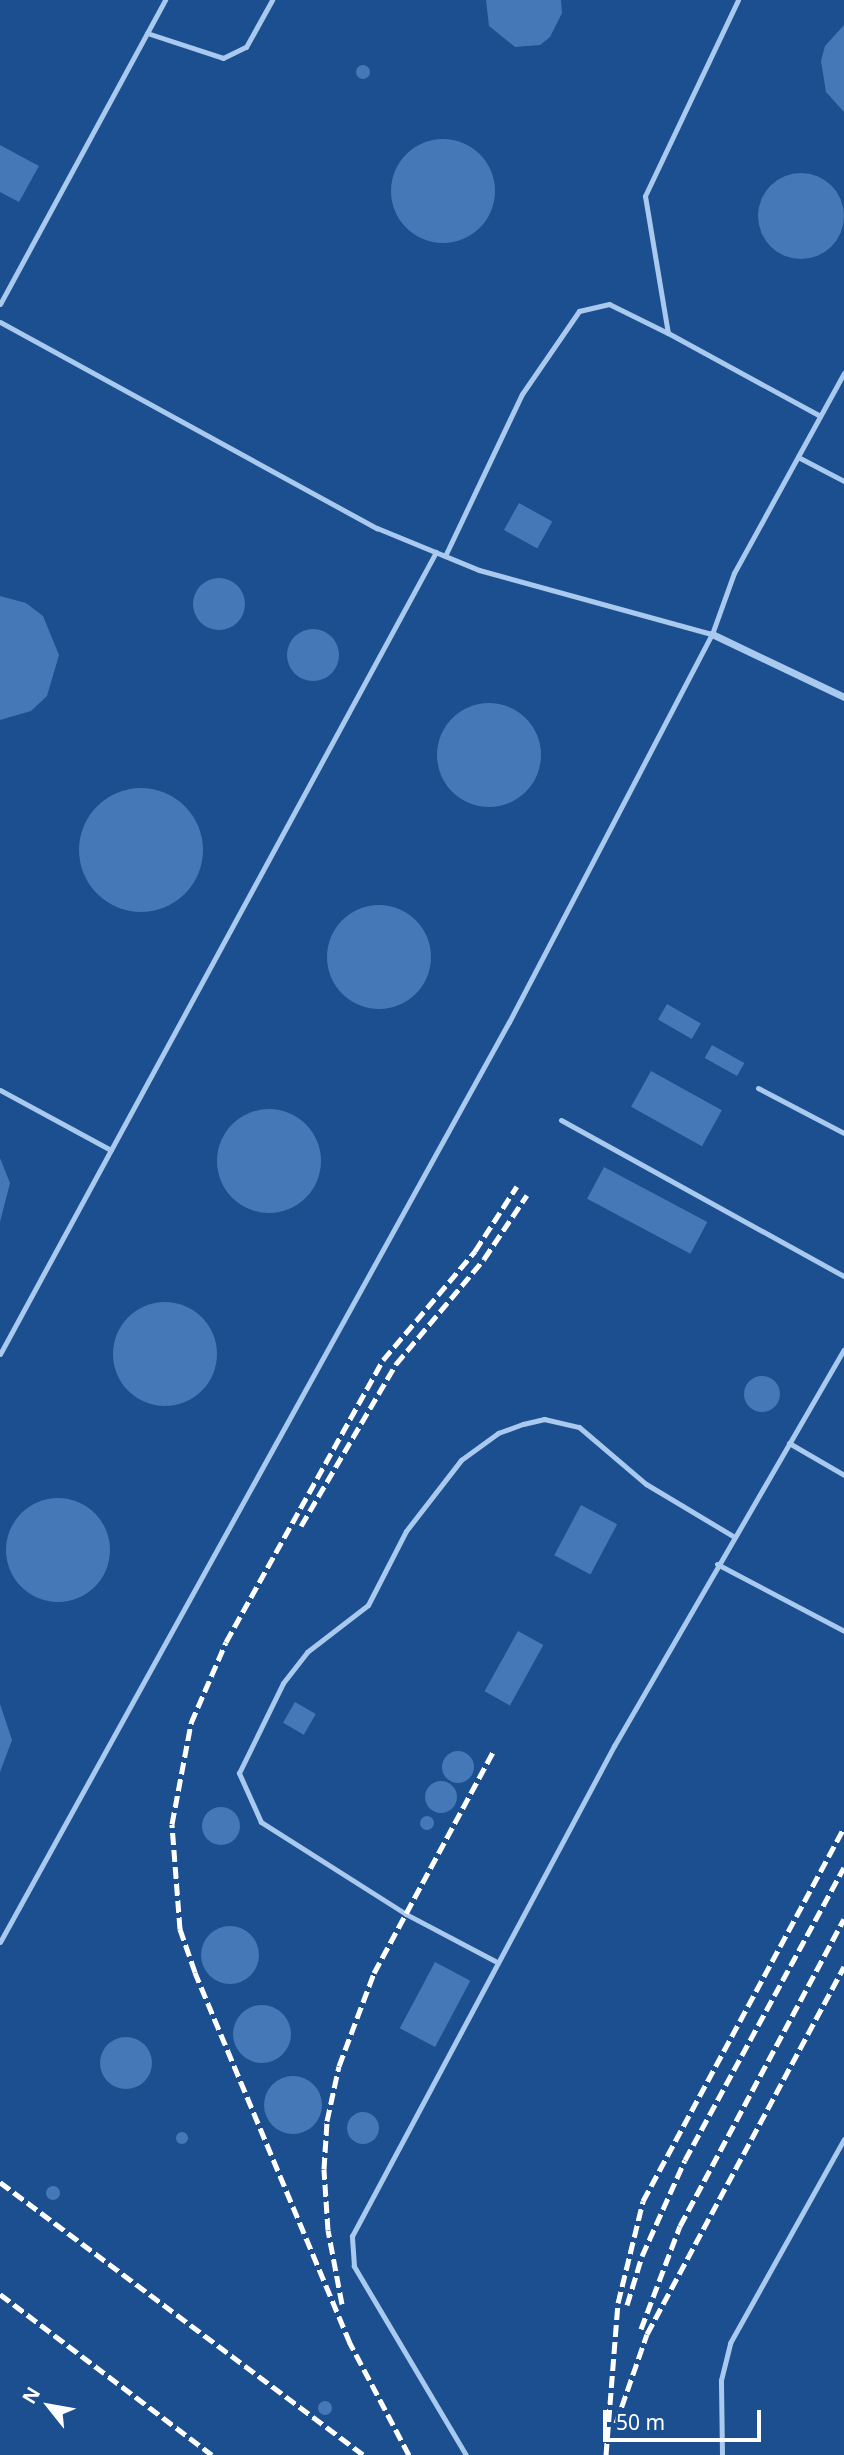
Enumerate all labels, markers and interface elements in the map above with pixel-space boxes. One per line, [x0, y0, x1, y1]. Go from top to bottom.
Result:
north arrow [14, 2371, 84, 2441]
text: N [16, 2382, 46, 2409]
scale bar [606, 2396, 764, 2440]
text: 50 m [616, 2408, 665, 2436]

